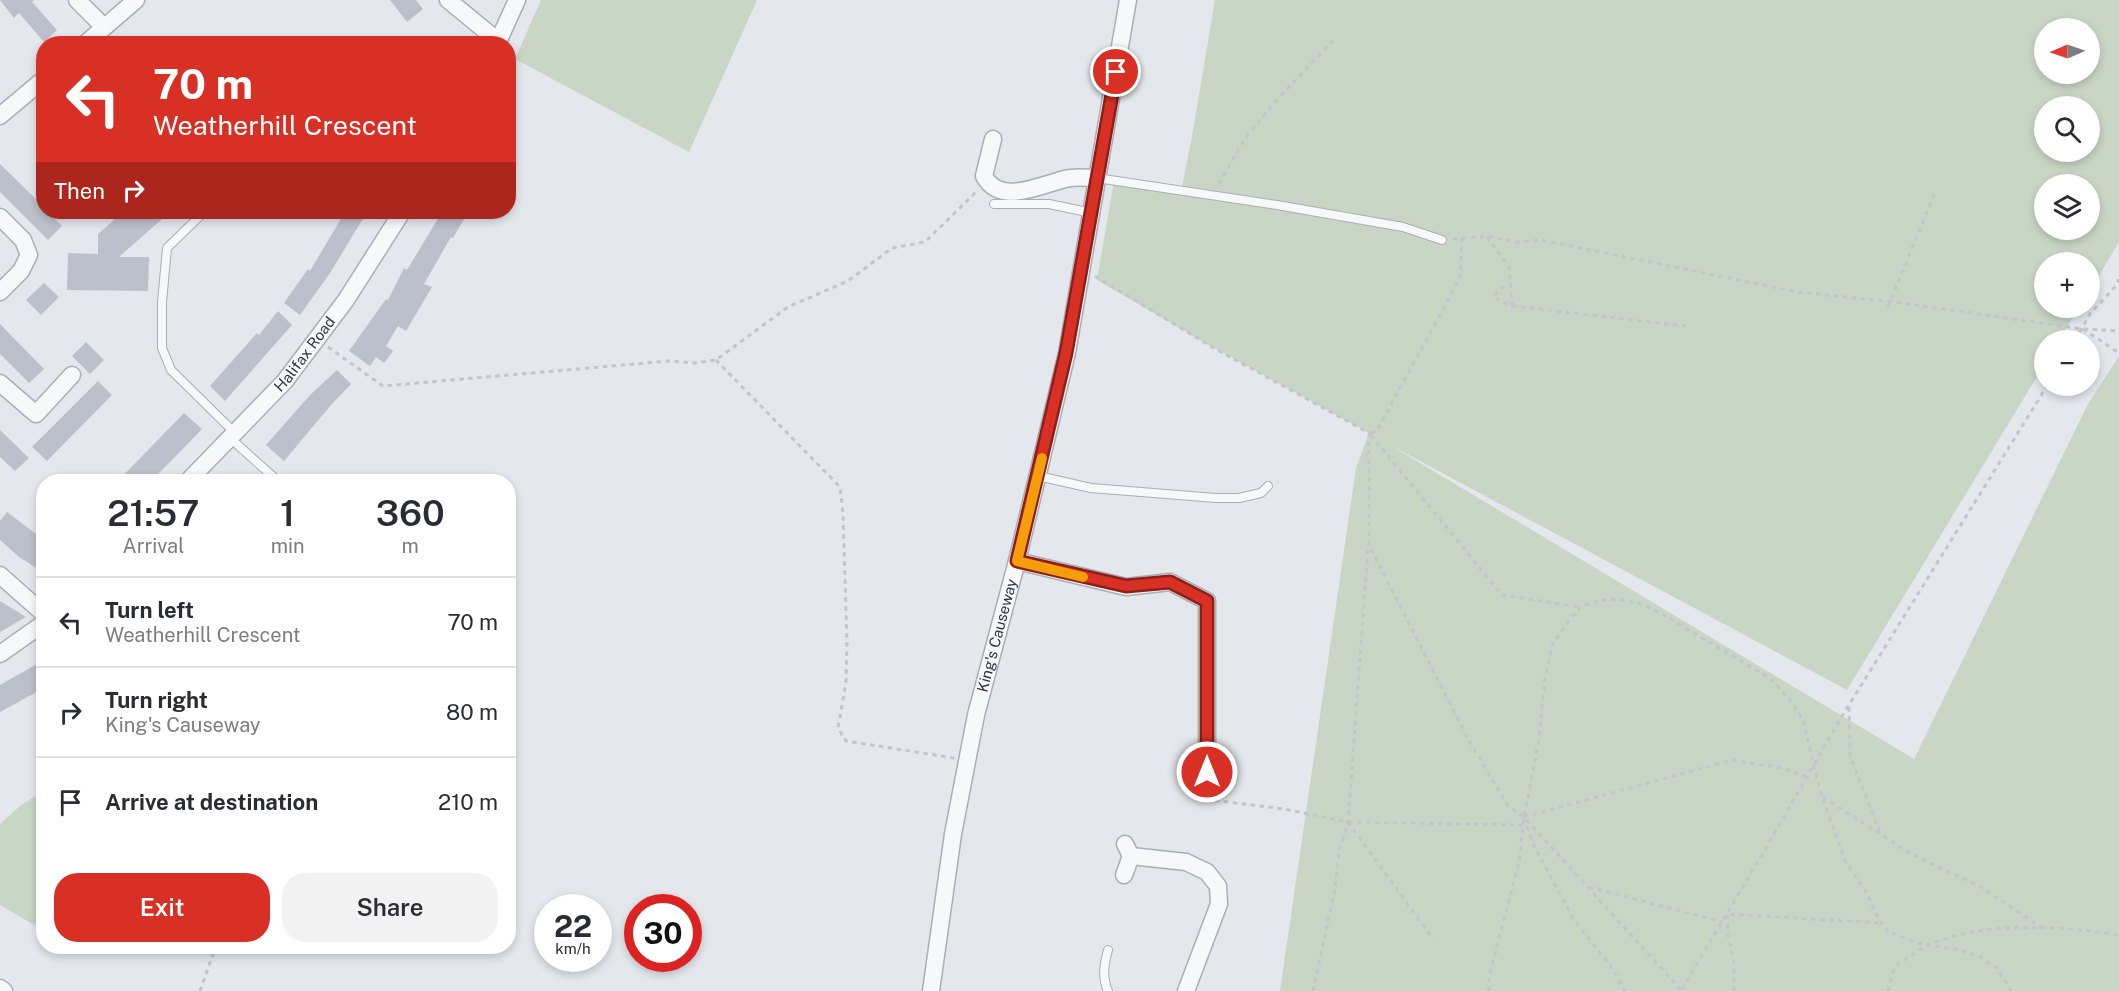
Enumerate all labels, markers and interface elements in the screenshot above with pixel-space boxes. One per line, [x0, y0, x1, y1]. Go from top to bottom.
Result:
north arrow [2034, 18, 2100, 84]
map controls [2034, 18, 2100, 396]
pin [1090, 46, 1141, 97]
icon: arrive [1099, 55, 1132, 88]
text: 70 m [153, 59, 253, 108]
icon: left [54, 60, 132, 138]
button: search [2034, 96, 2100, 162]
text: Weatherhill Crescent [153, 109, 417, 141]
icon: right [117, 174, 150, 207]
button: layers [2034, 174, 2100, 240]
text: Then [54, 178, 105, 204]
button: + [2034, 252, 2100, 318]
street label: Halifax Road [270, 313, 338, 395]
button: − [2034, 330, 2100, 396]
text: 21:57 [107, 492, 199, 534]
text: 1 [280, 492, 295, 534]
text: 360 [376, 492, 445, 534]
text: Arrival [122, 534, 184, 558]
text: min [271, 534, 305, 558]
text: m [402, 534, 419, 558]
street label: King's Causeway [973, 577, 1020, 694]
text: Turn left [105, 597, 194, 623]
icon: left [54, 606, 87, 639]
text: 70 m [447, 609, 498, 635]
text: Weatherhill Crescent [105, 623, 301, 647]
text: Turn right [105, 687, 208, 713]
icon: right [54, 696, 87, 729]
text: 80 m [446, 699, 498, 725]
text: King's Causeway [105, 713, 261, 737]
position arrow [1175, 740, 1239, 804]
icon: arrive [54, 786, 87, 819]
text: Arrive at destination [105, 789, 318, 815]
text: 210 m [438, 789, 498, 815]
button: Exit [54, 873, 270, 942]
button: Share [282, 873, 498, 942]
speed limit sign: 30 [624, 894, 702, 972]
text: 22 [554, 908, 592, 944]
text: km/h [555, 940, 591, 957]

